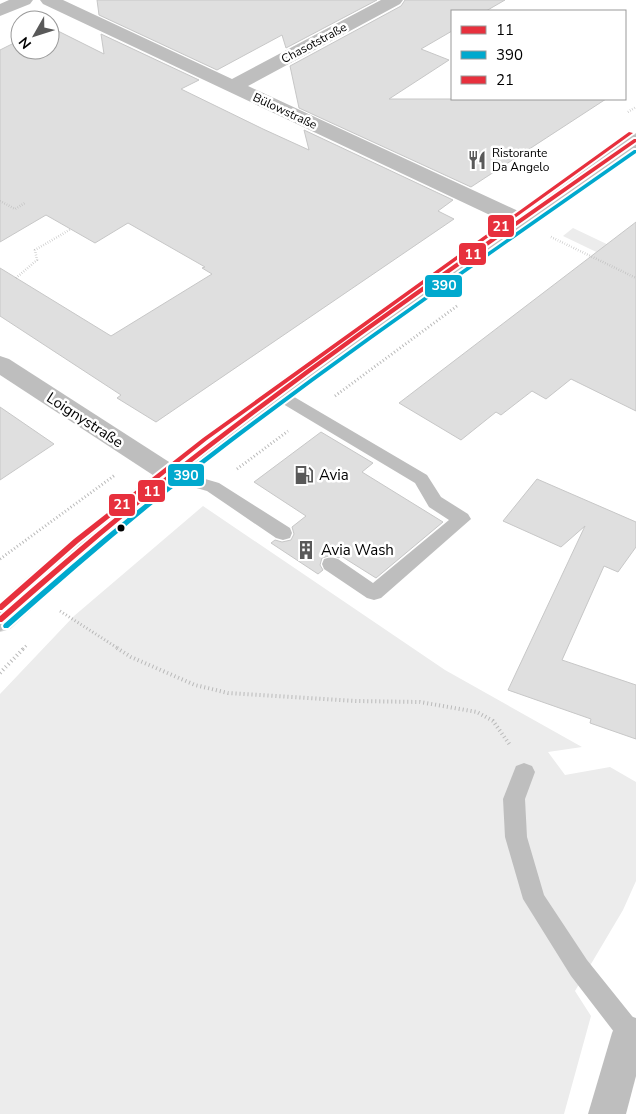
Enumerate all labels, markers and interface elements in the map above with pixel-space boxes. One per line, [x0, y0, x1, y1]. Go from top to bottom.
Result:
north arrow [10, 10, 60, 60]
legend [451, 10, 626, 100]
street label: Chasotstraße [278, 19, 350, 67]
text: 11 [496, 20, 514, 40]
text: N [15, 33, 36, 53]
text: 390 [496, 45, 523, 65]
text: 21 [496, 70, 514, 90]
street label: Bülowstraße [250, 89, 320, 133]
place label: Ristorante Da Angelo [492, 145, 550, 175]
restaurant icon: Ristorante Da Angelo [466, 149, 488, 171]
line badge: 21 [487, 214, 515, 238]
text: 21 [493, 217, 509, 236]
line badge: 11 [458, 242, 487, 266]
text: 11 [465, 245, 481, 264]
line badge: 390 [424, 274, 463, 298]
text: 390 [431, 276, 457, 295]
street label: Loignystraße [43, 388, 127, 452]
line badge: 390 [167, 463, 205, 487]
fuel station icon: Avia [293, 464, 315, 486]
place label: Avia [319, 465, 349, 485]
text: 390 [173, 466, 199, 485]
line badge: 11 [137, 479, 166, 503]
text: 11 [144, 482, 160, 501]
line badge: 21 [108, 493, 136, 517]
text: 21 [114, 495, 130, 514]
unlabelled marker [116, 523, 126, 533]
building icon: Avia Wash [295, 539, 317, 561]
place label: Avia Wash [321, 540, 394, 560]

